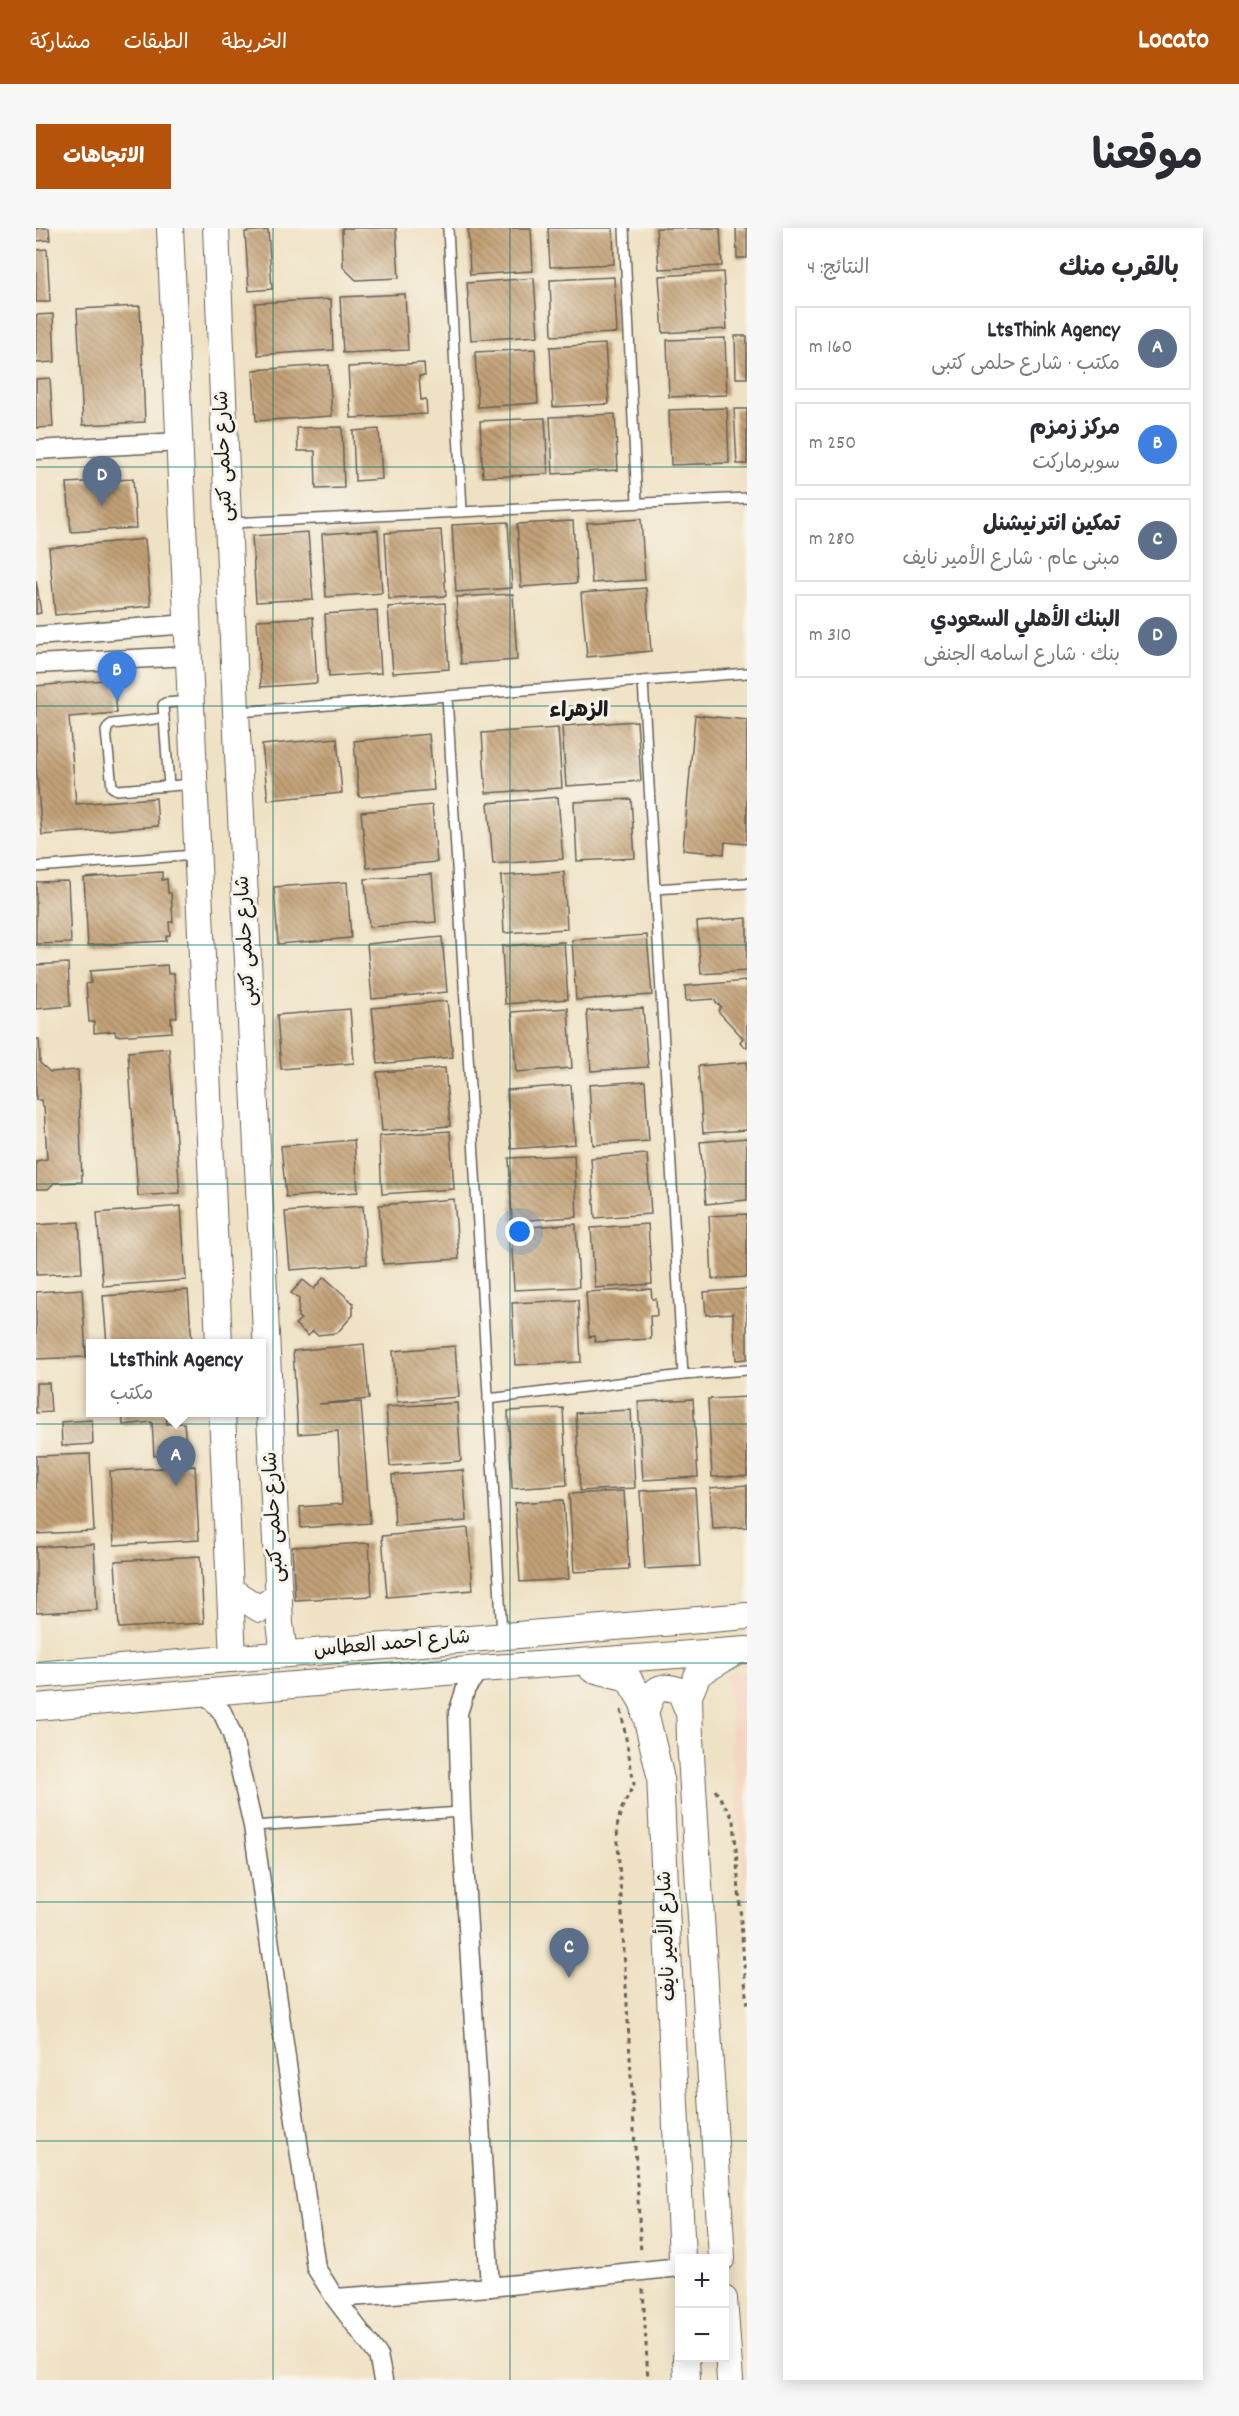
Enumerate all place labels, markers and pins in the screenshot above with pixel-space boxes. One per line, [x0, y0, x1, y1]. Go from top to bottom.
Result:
pin: D [82, 456, 122, 506]
pin: B [98, 652, 136, 701]
pin: A [156, 1436, 196, 1486]
pin: C [550, 1928, 588, 1978]

